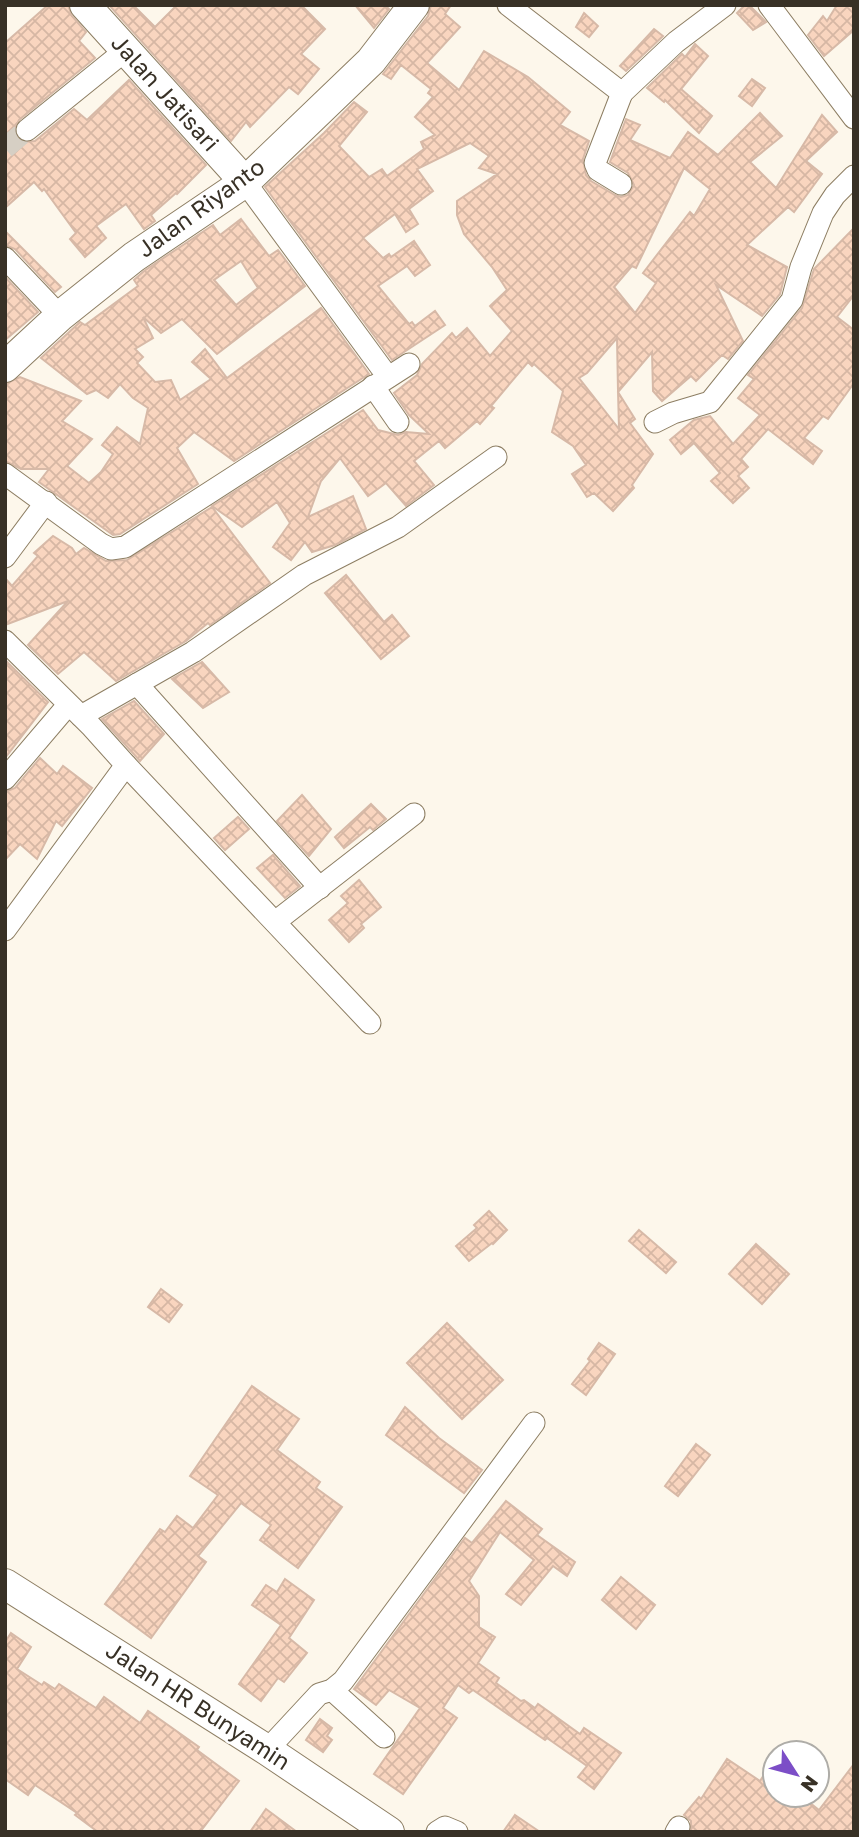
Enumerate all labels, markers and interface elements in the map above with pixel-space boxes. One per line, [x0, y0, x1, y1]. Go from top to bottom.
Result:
street label: Jalan Jatisari [106, 28, 225, 156]
street label: Jalan Riyanto [132, 152, 269, 263]
street label: Jalan HR Bunyamin [101, 1635, 296, 1775]
north arrow [761, 1739, 831, 1809]
text: N [797, 1772, 824, 1797]

